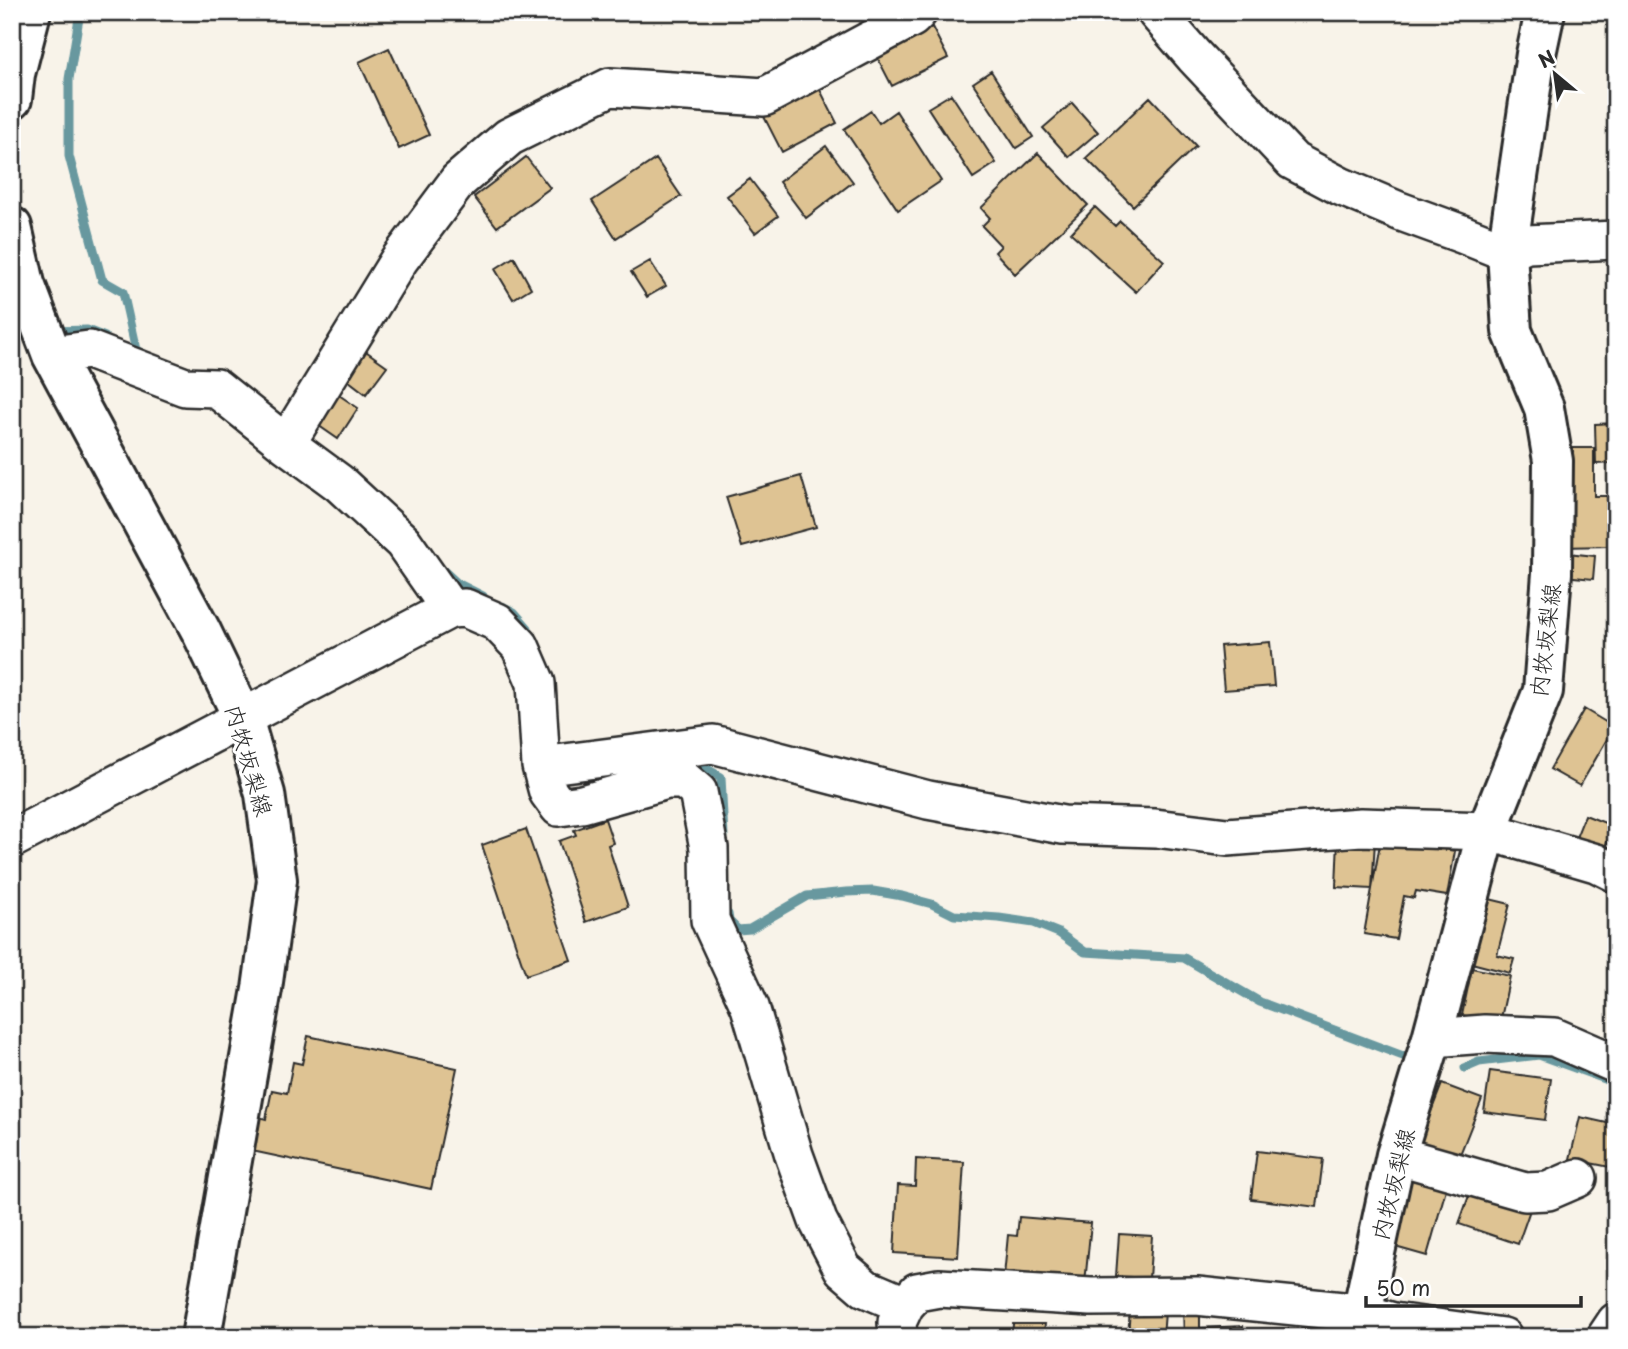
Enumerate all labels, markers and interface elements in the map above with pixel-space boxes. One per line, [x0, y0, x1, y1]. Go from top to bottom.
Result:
north arrow [1520, 38, 1590, 108]
text: N [1533, 42, 1560, 74]
street label: 内牧坂梨線 [1520, 581, 1568, 699]
street label: 内牧坂梨線 [217, 700, 283, 820]
street label: 内牧坂梨線 [1361, 1124, 1423, 1244]
scale bar [1366, 1265, 1581, 1309]
text: 50 m [1376, 1271, 1430, 1303]

